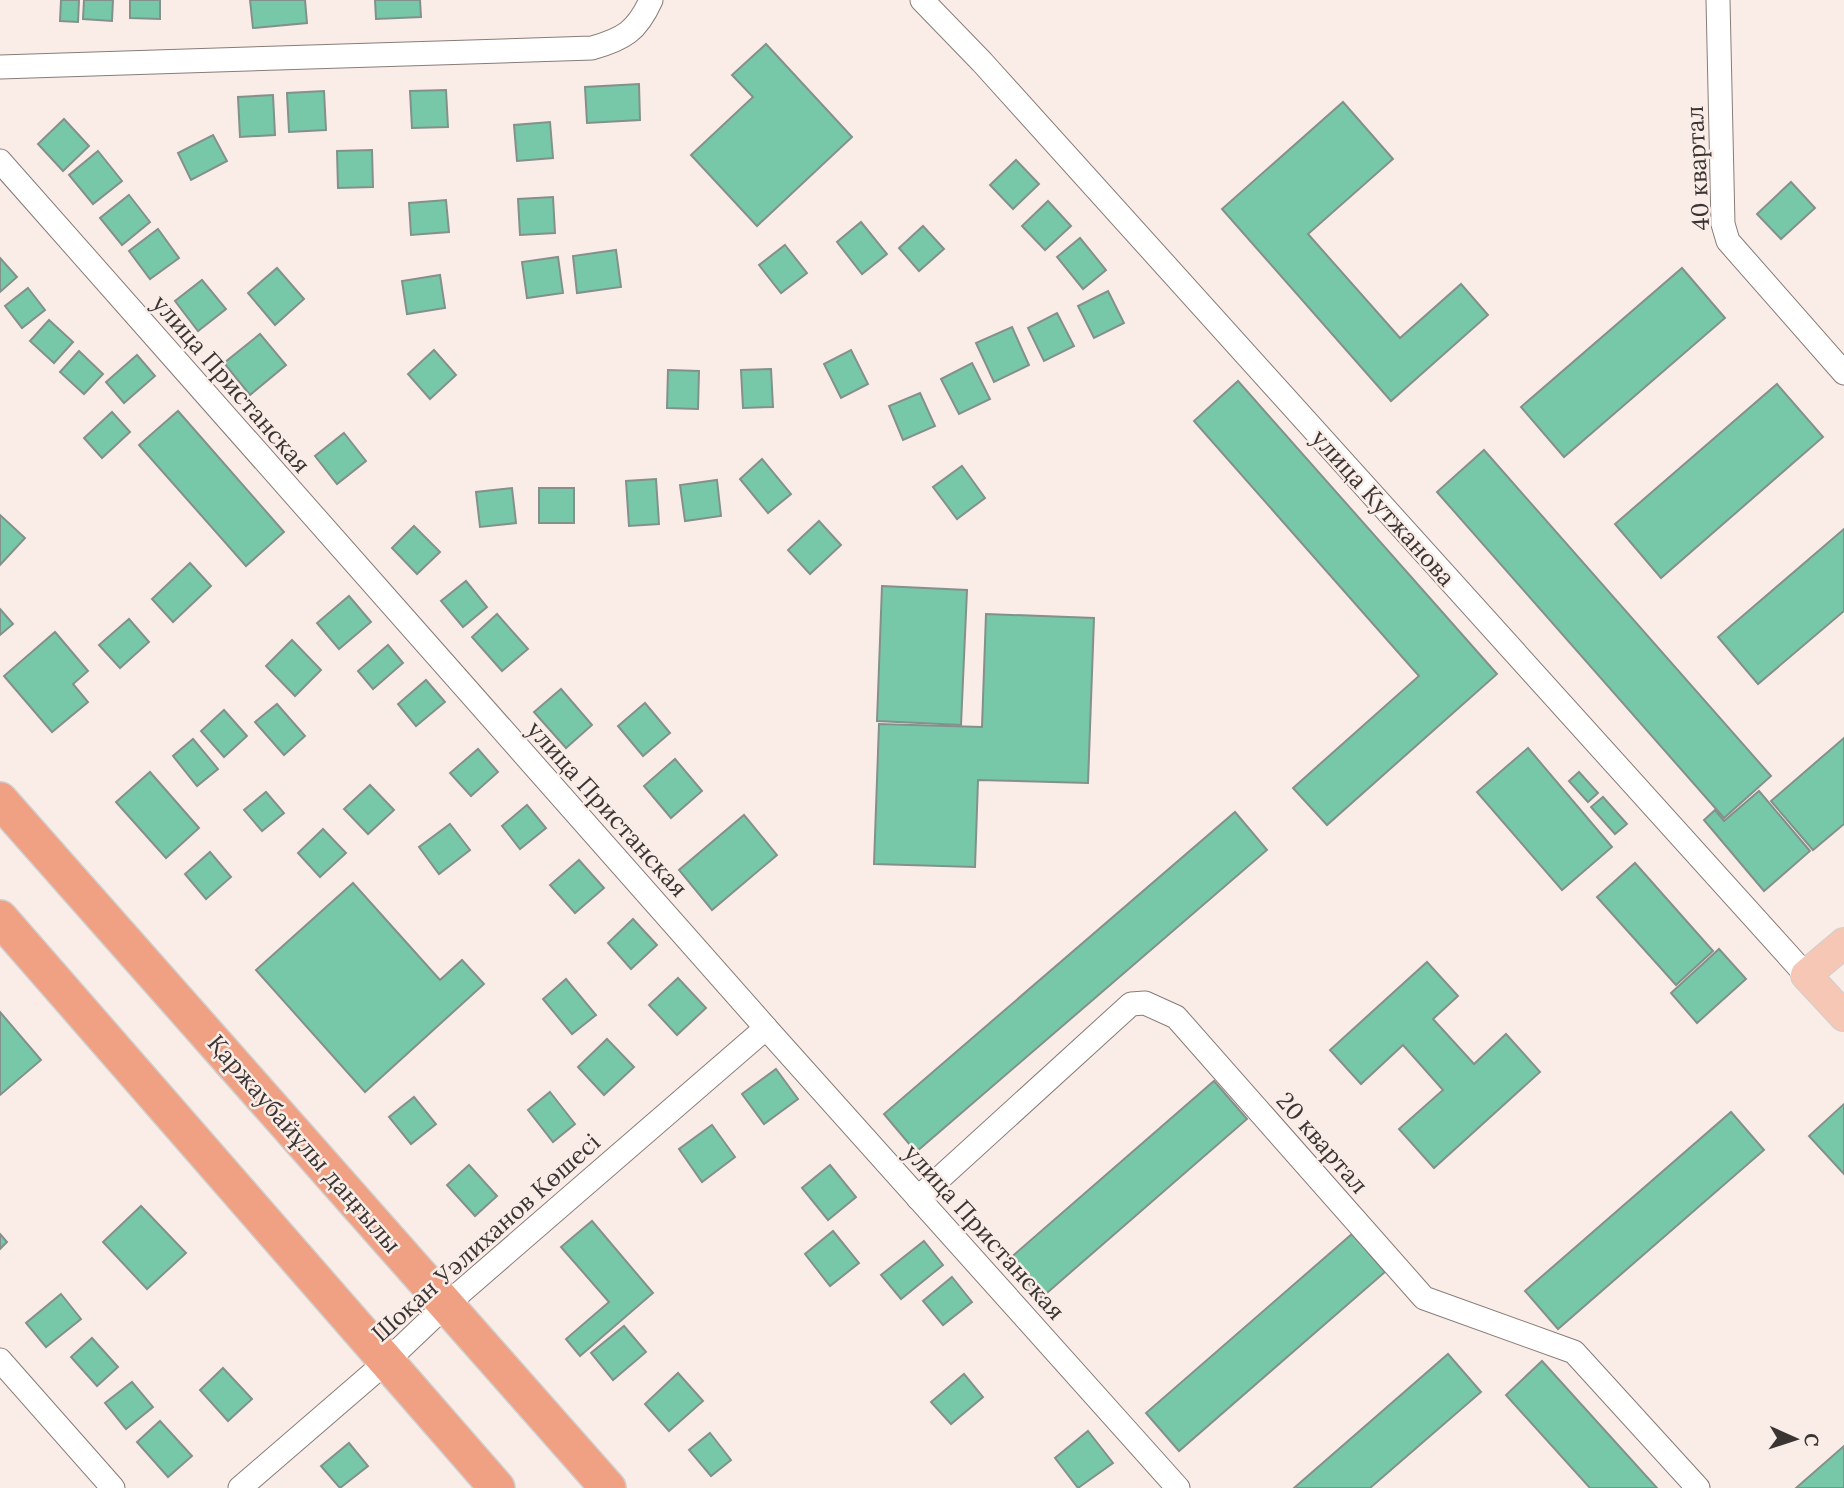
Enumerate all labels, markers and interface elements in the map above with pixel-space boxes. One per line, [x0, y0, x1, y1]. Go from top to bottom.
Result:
street label: 40 квартал [1679, 105, 1716, 231]
street label: улица Пристанская [146, 288, 317, 479]
street label: улица Кутжанова [1305, 423, 1462, 593]
street label: улица Пристанская [520, 714, 695, 903]
street label: Қаржаубайұлы даңғылы [201, 1028, 408, 1259]
street label: 20 квартал [1270, 1085, 1375, 1200]
street label: Шоқан Уәлиханов Көшесі [365, 1127, 606, 1349]
street label: улица Пристанская [897, 1137, 1072, 1326]
north arrow [1760, 1404, 1830, 1474]
text: С [1800, 1433, 1824, 1447]

